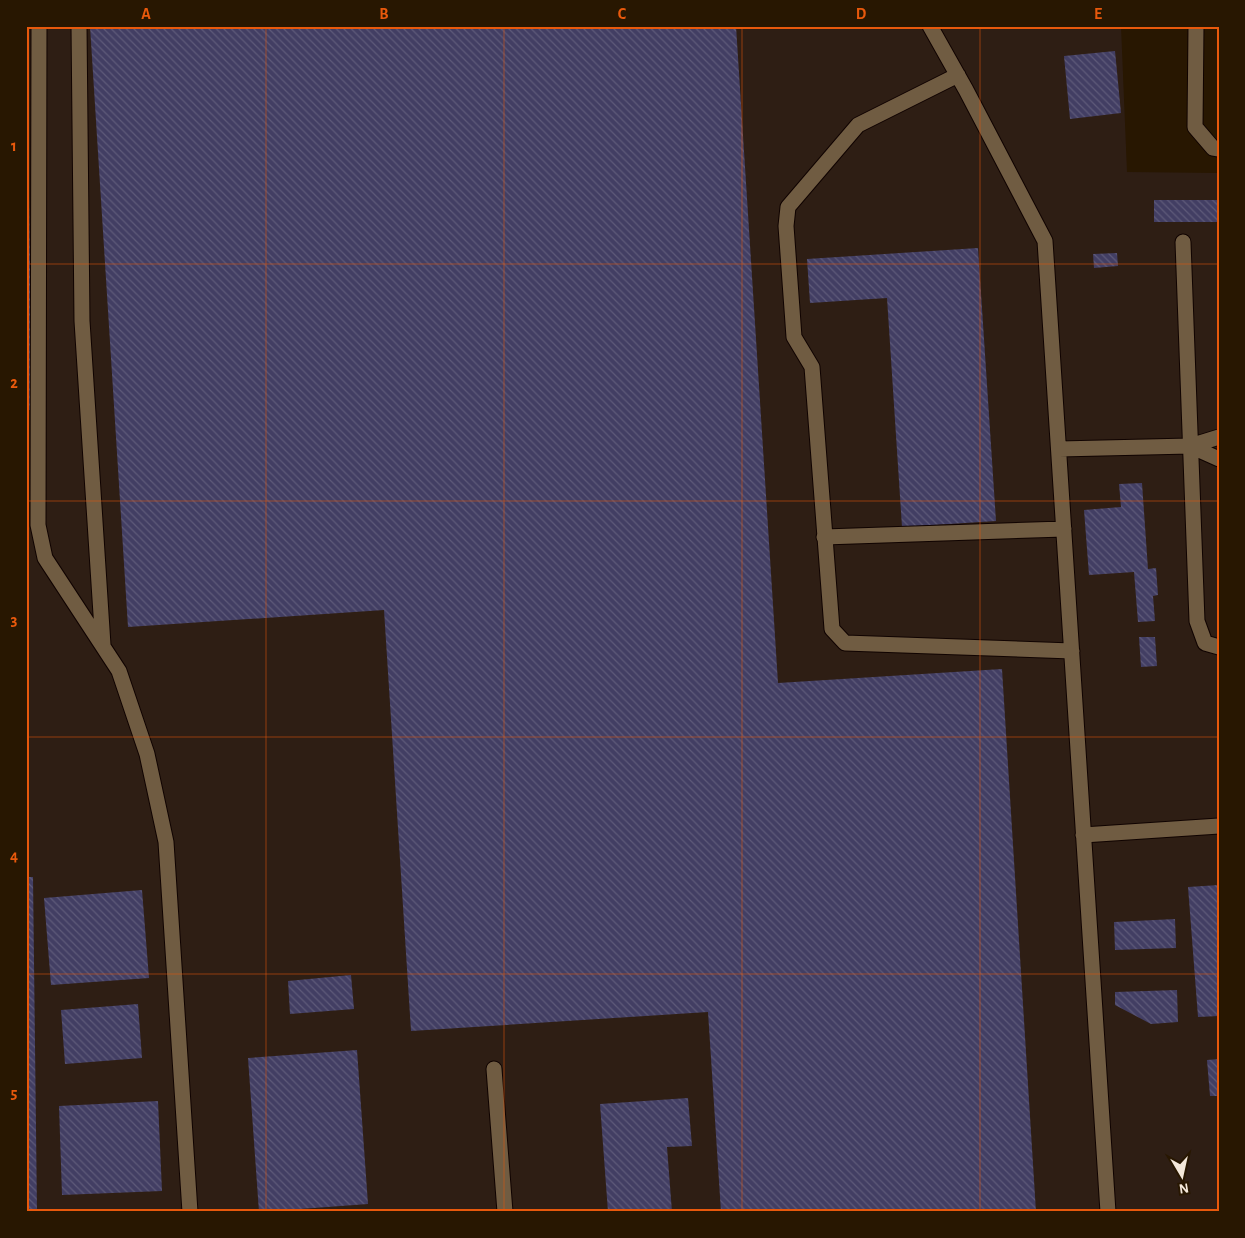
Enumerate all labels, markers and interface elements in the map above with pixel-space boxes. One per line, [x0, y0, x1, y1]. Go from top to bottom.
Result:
text: A [141, 6, 151, 22]
text: B [379, 6, 389, 22]
text: C [618, 6, 627, 22]
text: D [856, 6, 867, 22]
text: E [1094, 6, 1102, 22]
text: 1 [11, 138, 17, 154]
text: 2 [10, 375, 18, 391]
text: 3 [11, 612, 18, 628]
text: 4 [10, 848, 18, 864]
text: 5 [11, 1085, 18, 1101]
north arrow [1158, 1150, 1208, 1200]
text: N [1178, 1180, 1190, 1196]

